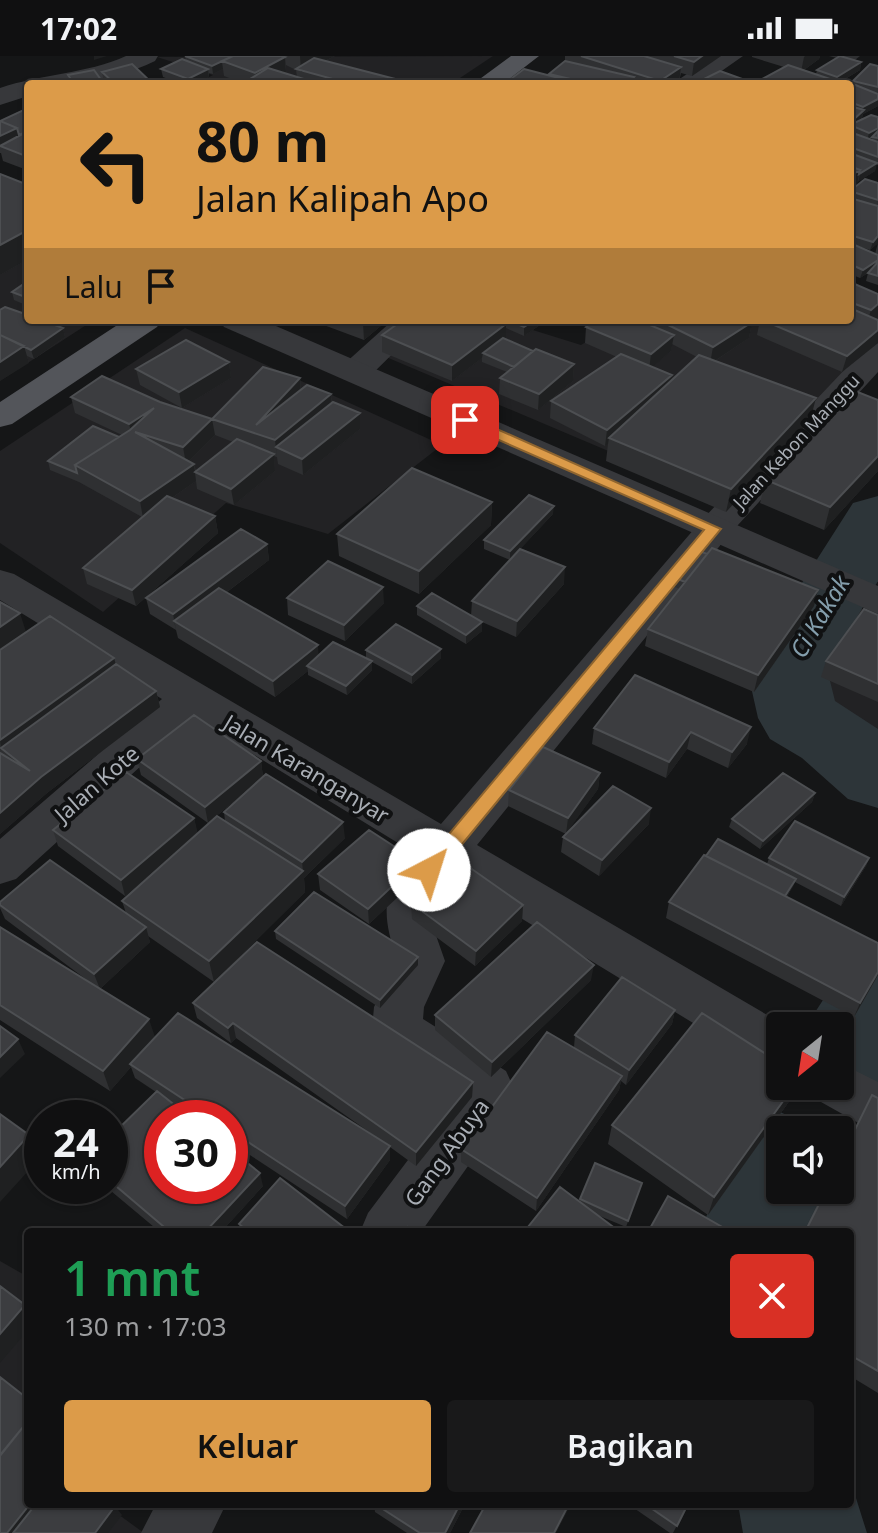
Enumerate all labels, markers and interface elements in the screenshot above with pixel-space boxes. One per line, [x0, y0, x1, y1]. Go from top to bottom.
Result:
text: 17:02 [40, 8, 117, 49]
text: 80 m [196, 102, 329, 178]
icon: left [64, 112, 168, 216]
text: Jalan Kalipah Apo [196, 174, 489, 223]
icon: arrive [139, 264, 183, 308]
text: Lalu [64, 266, 123, 307]
street label: Jalan Kebon Manggu [726, 369, 865, 515]
pin [431, 386, 499, 454]
icon: arrive [443, 398, 487, 442]
water label: Ci Kakak [781, 568, 857, 664]
street label: Jalan Karanganyar [217, 706, 395, 829]
street label: Jalan Kote [46, 738, 145, 829]
position arrow [387, 828, 471, 912]
north arrow [766, 1012, 854, 1100]
map controls [766, 1012, 854, 1204]
street label: Gang Abuya [397, 1092, 495, 1212]
speed limit sign: 30 [144, 1100, 248, 1204]
text: 24 [53, 1114, 99, 1169]
button: sound [766, 1116, 854, 1204]
text: km/h [51, 1158, 101, 1185]
text: 1 mnt [64, 1245, 200, 1310]
button: close [730, 1254, 814, 1338]
text: 130 m · 17:03 [64, 1308, 227, 1344]
button: Keluar [64, 1400, 431, 1492]
button: Bagikan [447, 1400, 814, 1492]

